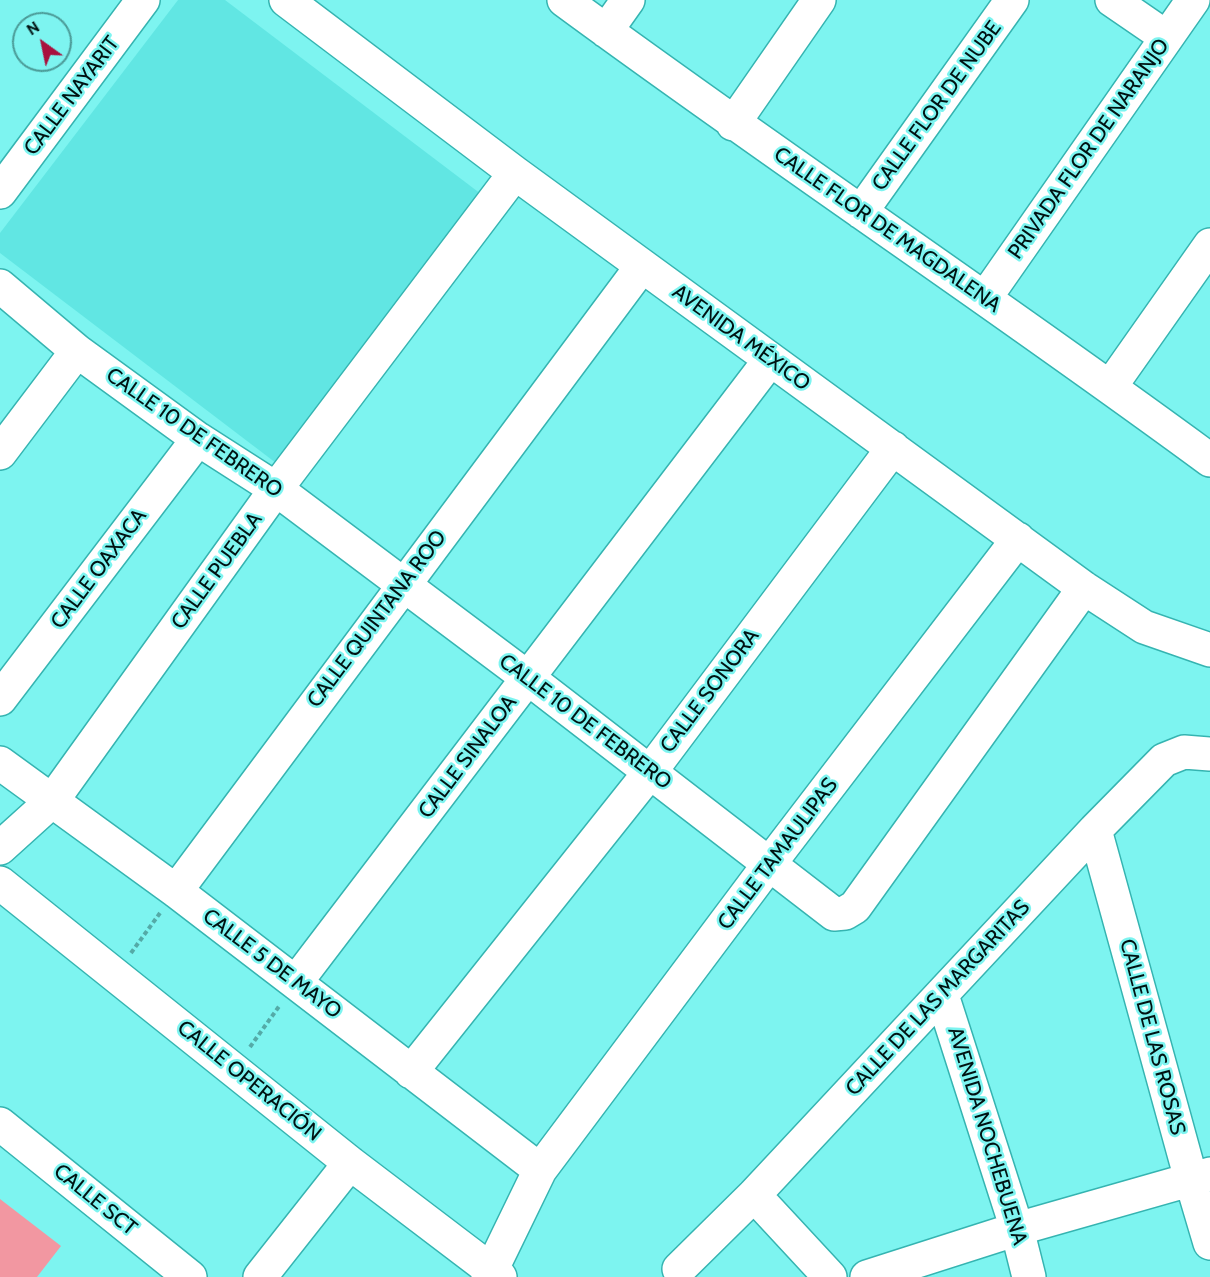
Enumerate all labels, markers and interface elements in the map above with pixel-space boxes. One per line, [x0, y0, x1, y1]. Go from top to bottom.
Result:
north arrow [12, 12, 72, 72]
street label: CALLE FLOR DE NUBE [867, 16, 1007, 196]
text: N [23, 17, 43, 39]
street label: CALLE NAYARIT [19, 32, 125, 160]
street label: PRIVADA FLOR DE NARANJO [1003, 34, 1175, 264]
street label: CALLE FLOR DE MAGDALENA [769, 142, 1005, 318]
street label: AVENIDA MÉXICO [667, 280, 815, 396]
street label: CALLE 10 DE FEBRERO [101, 363, 287, 503]
street label: CALLE OAXACA [46, 504, 152, 634]
street label: CALLE PUEBLA [166, 508, 268, 634]
street label: CALLE QUINTANA ROO [302, 525, 452, 713]
street label: CALLE SONORA [655, 624, 765, 758]
street label: CALLE 10 DE FEBRERO [494, 649, 676, 795]
street label: CALLE SINALOA [414, 691, 522, 823]
street label: CALLE TAMAULIPAS [713, 773, 843, 935]
street label: CALLE DE LAS MARGARITAS [841, 895, 1035, 1101]
street label: CALLE 5 DE MAYO [198, 904, 346, 1024]
street label: CALLE DE LAS ROSAS [1114, 936, 1190, 1138]
street label: CALLE OPERACIÓN [172, 1015, 326, 1147]
street label: AVENIDA NOCHEBUENA [942, 1024, 1032, 1248]
street label: CALLE SCT [48, 1159, 142, 1241]

